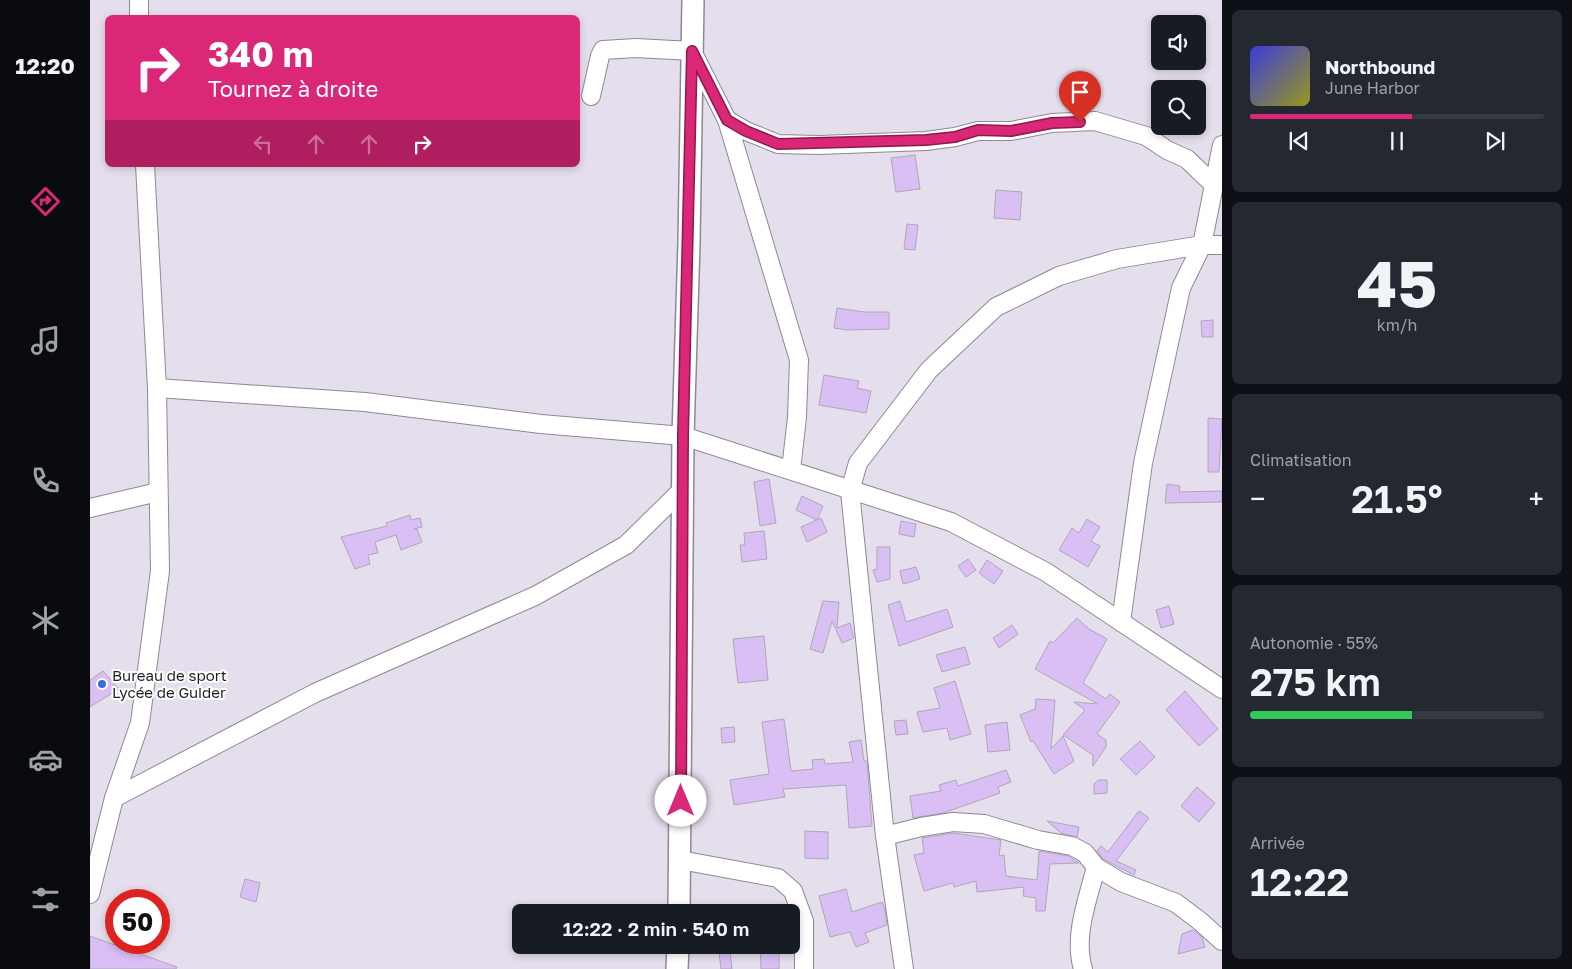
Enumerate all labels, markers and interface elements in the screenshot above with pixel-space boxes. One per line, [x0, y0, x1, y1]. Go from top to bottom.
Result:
map controls [1151, 15, 1206, 135]
button: sound [1151, 15, 1206, 70]
text: 340 m [208, 33, 313, 75]
icon: right [125, 35, 190, 100]
text: 12:20 [15, 52, 75, 79]
text: Northbound [1325, 55, 1435, 78]
pin [1059, 71, 1101, 122]
text: Tournez à droite [208, 75, 378, 102]
icon: arrive [1066, 78, 1094, 106]
text: June Harbor [1325, 78, 1420, 98]
button: search [1151, 80, 1206, 135]
icon: previous [1285, 127, 1313, 155]
icon: pause [1383, 127, 1411, 155]
icon: next [1481, 127, 1509, 155]
icon: left [249, 130, 277, 158]
icon: ahead [302, 130, 330, 158]
icon: ahead [355, 130, 383, 158]
icon: right [408, 130, 436, 158]
icon: directions [28, 184, 63, 219]
text: 45 [1357, 243, 1437, 321]
text: km/h [1377, 315, 1417, 335]
icon: music [28, 323, 63, 358]
text: Climatisation [1250, 450, 1352, 470]
icon: phone [28, 463, 63, 498]
text: 21.5° [1351, 476, 1443, 521]
text: − [1250, 482, 1265, 515]
text: + [1529, 482, 1544, 515]
icon: climate [28, 603, 63, 638]
text: Autonomie · 55% [1250, 633, 1378, 653]
text: 275 km [1250, 659, 1381, 704]
place label: Bureau de sport Lycée de Guider [112, 666, 227, 701]
marker: Bureau de sport Lycée de Guider [96, 678, 108, 690]
icon: car [28, 742, 63, 777]
position arrow [654, 774, 706, 826]
text: Arrivée [1250, 833, 1305, 853]
text: 12:22 [1250, 859, 1349, 904]
icon: filters [28, 882, 63, 917]
speed limit sign: 50 [105, 889, 170, 954]
text: 12:22 · 2 min · 540 m [563, 917, 749, 940]

